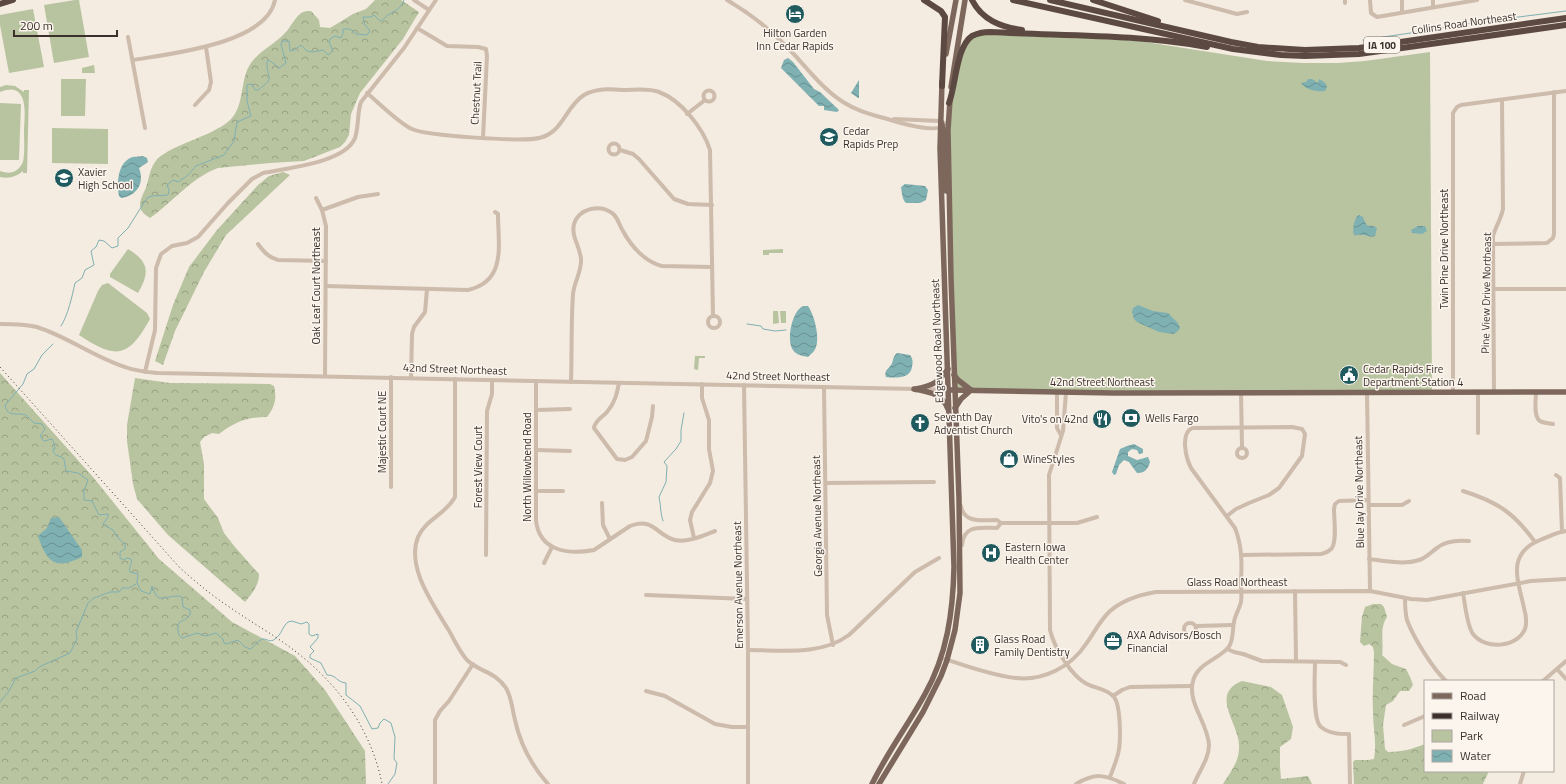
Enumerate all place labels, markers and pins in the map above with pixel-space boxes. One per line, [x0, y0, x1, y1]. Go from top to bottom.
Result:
hotel icon: Hilton Garden Inn Cedar Rapids [784, 3, 806, 25]
place label: Hilton Garden Inn Cedar Rapids [756, 25, 834, 54]
place label: Cedar Rapids Prep [843, 123, 899, 152]
school or university icon: Cedar Rapids Prep [818, 126, 840, 148]
place label: Xavier High School [78, 164, 133, 193]
school or university icon: Xavier High School [53, 167, 75, 189]
place label: Cedar Rapids Fire Department Station 4 [1363, 361, 1463, 390]
public building icon: Cedar Rapids Fire Department Station 4 [1338, 364, 1360, 386]
bank icon: Wells Fargo [1120, 407, 1142, 429]
restaurant icon: Vito's on 42nd [1091, 408, 1113, 430]
place label: Seventh Day Adventist Church [934, 409, 1013, 438]
place label: Wells Fargo [1145, 410, 1199, 426]
place label: Vito's on 42nd [1022, 411, 1088, 427]
church icon: Seventh Day Adventist Church [909, 412, 931, 434]
shop icon: WineStyles [998, 448, 1020, 470]
place label: WineStyles [1023, 451, 1075, 467]
place label: Eastern Iowa Health Center [1005, 539, 1069, 568]
hospital icon: Eastern Iowa Health Center [980, 542, 1002, 564]
place label: AXA Advisors/Bosch Financial [1127, 627, 1222, 656]
office icon: AXA Advisors/Bosch Financial [1102, 630, 1124, 652]
place label: Glass Road Family Dentistry [994, 631, 1070, 660]
building icon: Glass Road Family Dentistry [969, 634, 991, 656]

